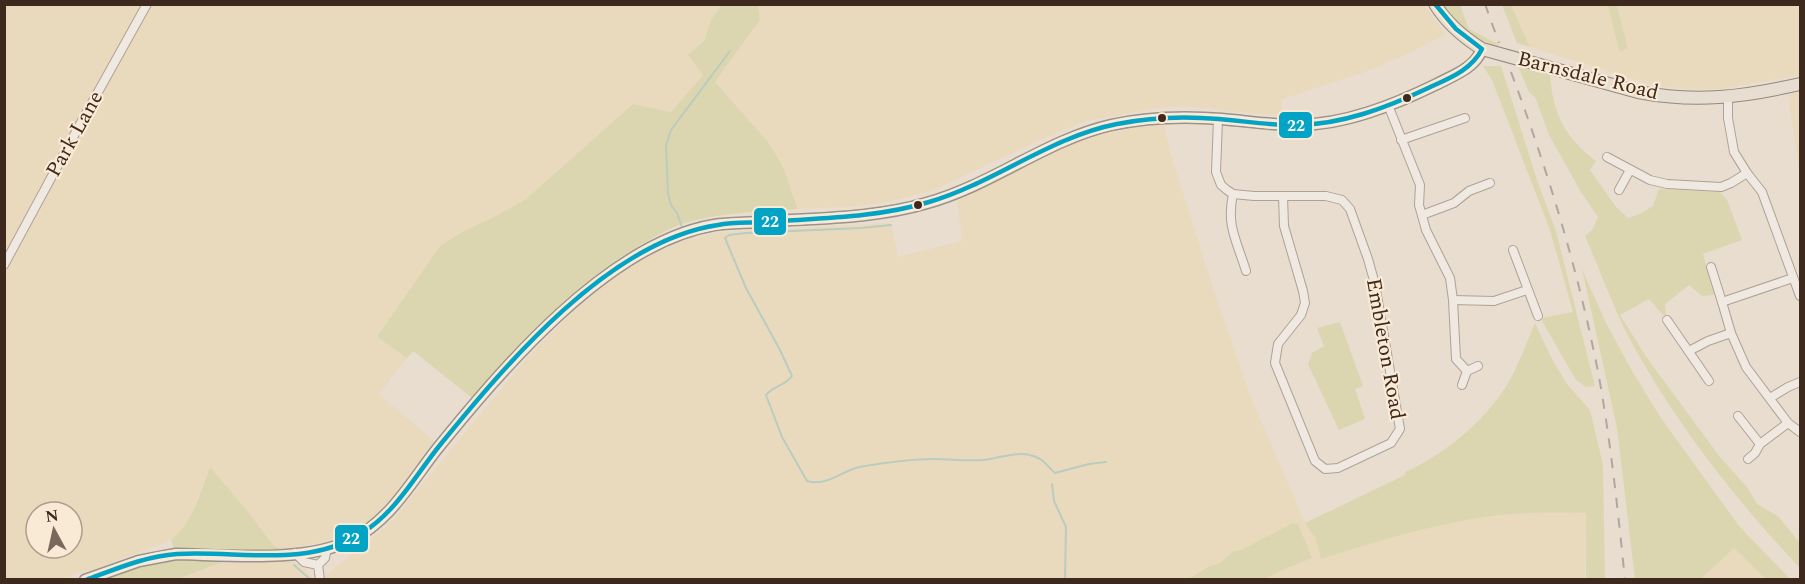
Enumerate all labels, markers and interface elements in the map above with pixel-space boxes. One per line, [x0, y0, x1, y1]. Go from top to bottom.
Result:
street label: Barnsdale Road [1514, 43, 1662, 109]
street label: Park Lane [38, 85, 112, 183]
unlabelled marker [1401, 92, 1413, 104]
line badge: 22 [1278, 111, 1313, 139]
unlabelled marker [1156, 112, 1168, 124]
text: 22 [1287, 114, 1305, 138]
unlabelled marker [912, 199, 924, 211]
line badge: 22 [753, 207, 787, 236]
text: 22 [761, 210, 779, 234]
street label: Embleton Road [1357, 276, 1413, 422]
north arrow [24, 500, 84, 560]
text: N [44, 503, 60, 529]
line badge: 22 [334, 524, 369, 553]
text: 22 [342, 527, 360, 551]

